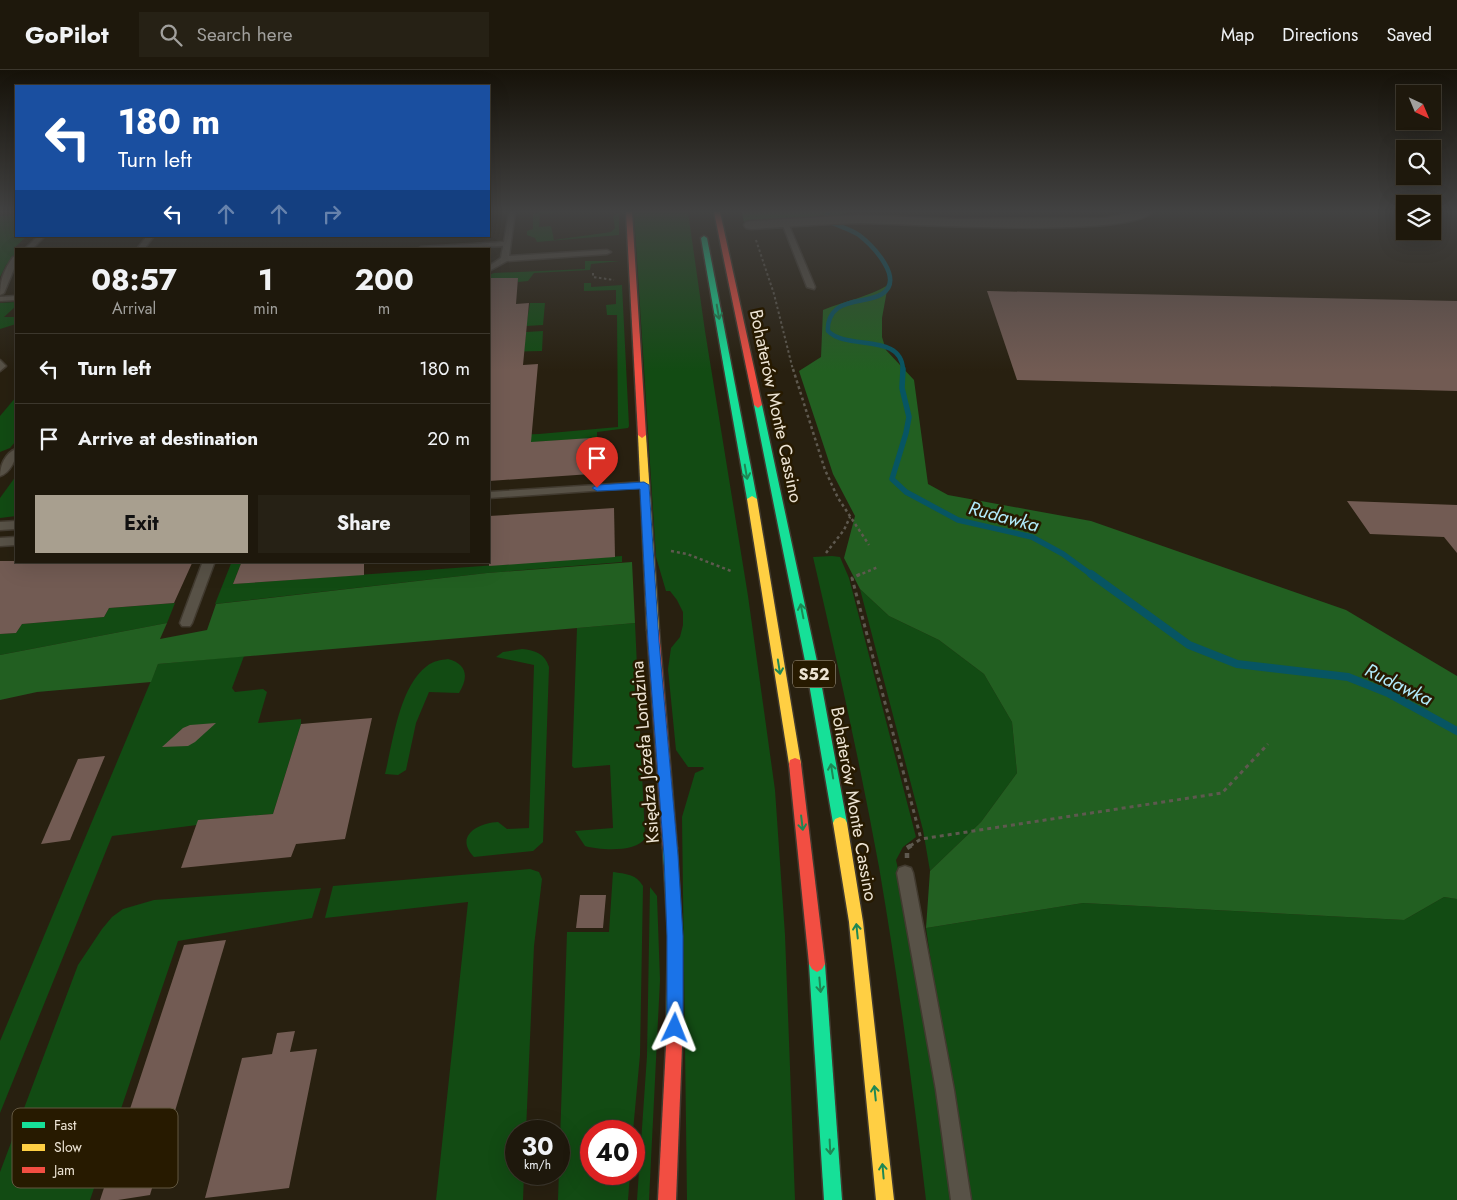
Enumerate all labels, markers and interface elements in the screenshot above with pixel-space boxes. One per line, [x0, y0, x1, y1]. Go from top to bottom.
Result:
search box [139, 12, 489, 57]
text: GoPilot [25, 17, 109, 52]
icon: search [157, 21, 185, 49]
text: Search here [197, 21, 293, 48]
text: Map [1221, 22, 1254, 48]
text: Directions [1282, 22, 1358, 48]
text: Saved [1386, 22, 1432, 48]
north arrow [1396, 85, 1441, 130]
map controls [1396, 85, 1441, 240]
text: 180 m [118, 97, 220, 147]
icon: left [35, 105, 100, 170]
button: search [1396, 140, 1441, 185]
text: Turn left [118, 143, 192, 175]
button: layers [1396, 195, 1441, 240]
icon: left [159, 200, 187, 228]
icon: ahead [212, 200, 240, 228]
icon: ahead [265, 200, 293, 228]
icon: right [318, 200, 346, 228]
text: 08:57 [91, 258, 177, 301]
text: 1 [258, 258, 273, 301]
text: 200 [354, 258, 414, 301]
text: Arrival [112, 297, 156, 320]
text: min [253, 297, 278, 320]
text: m [378, 297, 390, 320]
one-way arrow [713, 304, 723, 320]
street label: Bohaterów Monte Cassino [743, 307, 809, 505]
icon: left [35, 355, 63, 383]
text: Turn left [78, 355, 151, 382]
text: 180 m [419, 355, 470, 382]
icon: arrive [35, 425, 63, 453]
text: Arrive at destination [78, 425, 258, 452]
text: 20 m [427, 425, 470, 452]
pin [576, 437, 618, 488]
icon: arrive [583, 444, 611, 472]
one-way arrow [741, 464, 751, 480]
water label: Rudawka [966, 494, 1043, 539]
button: Exit [35, 495, 248, 553]
button: Share [258, 495, 470, 553]
one-way arrow [796, 603, 806, 619]
water label: Rudawka [1360, 657, 1438, 713]
one-way arrow [775, 658, 785, 674]
street label: Księdza Józefa Londzina [624, 660, 666, 844]
road number: S52 [793, 660, 835, 688]
street label: Bohaterów Monte Cassino [824, 705, 884, 903]
one-way arrow [826, 763, 836, 779]
one-way arrow [797, 815, 807, 831]
one-way arrow [852, 923, 862, 939]
one-way arrow [815, 976, 824, 992]
position arrow [648, 1001, 700, 1053]
one-way arrow [870, 1085, 880, 1101]
legend [12, 1108, 178, 1188]
text: Fast [54, 1115, 77, 1135]
speed limit sign: 40 [580, 1120, 645, 1185]
text: 30 [521, 1128, 554, 1164]
text: Slow [54, 1137, 82, 1157]
one-way arrow [825, 1139, 834, 1155]
text: km/h [524, 1156, 551, 1174]
text: Jam [52, 1160, 75, 1180]
one-way arrow [878, 1163, 887, 1179]

